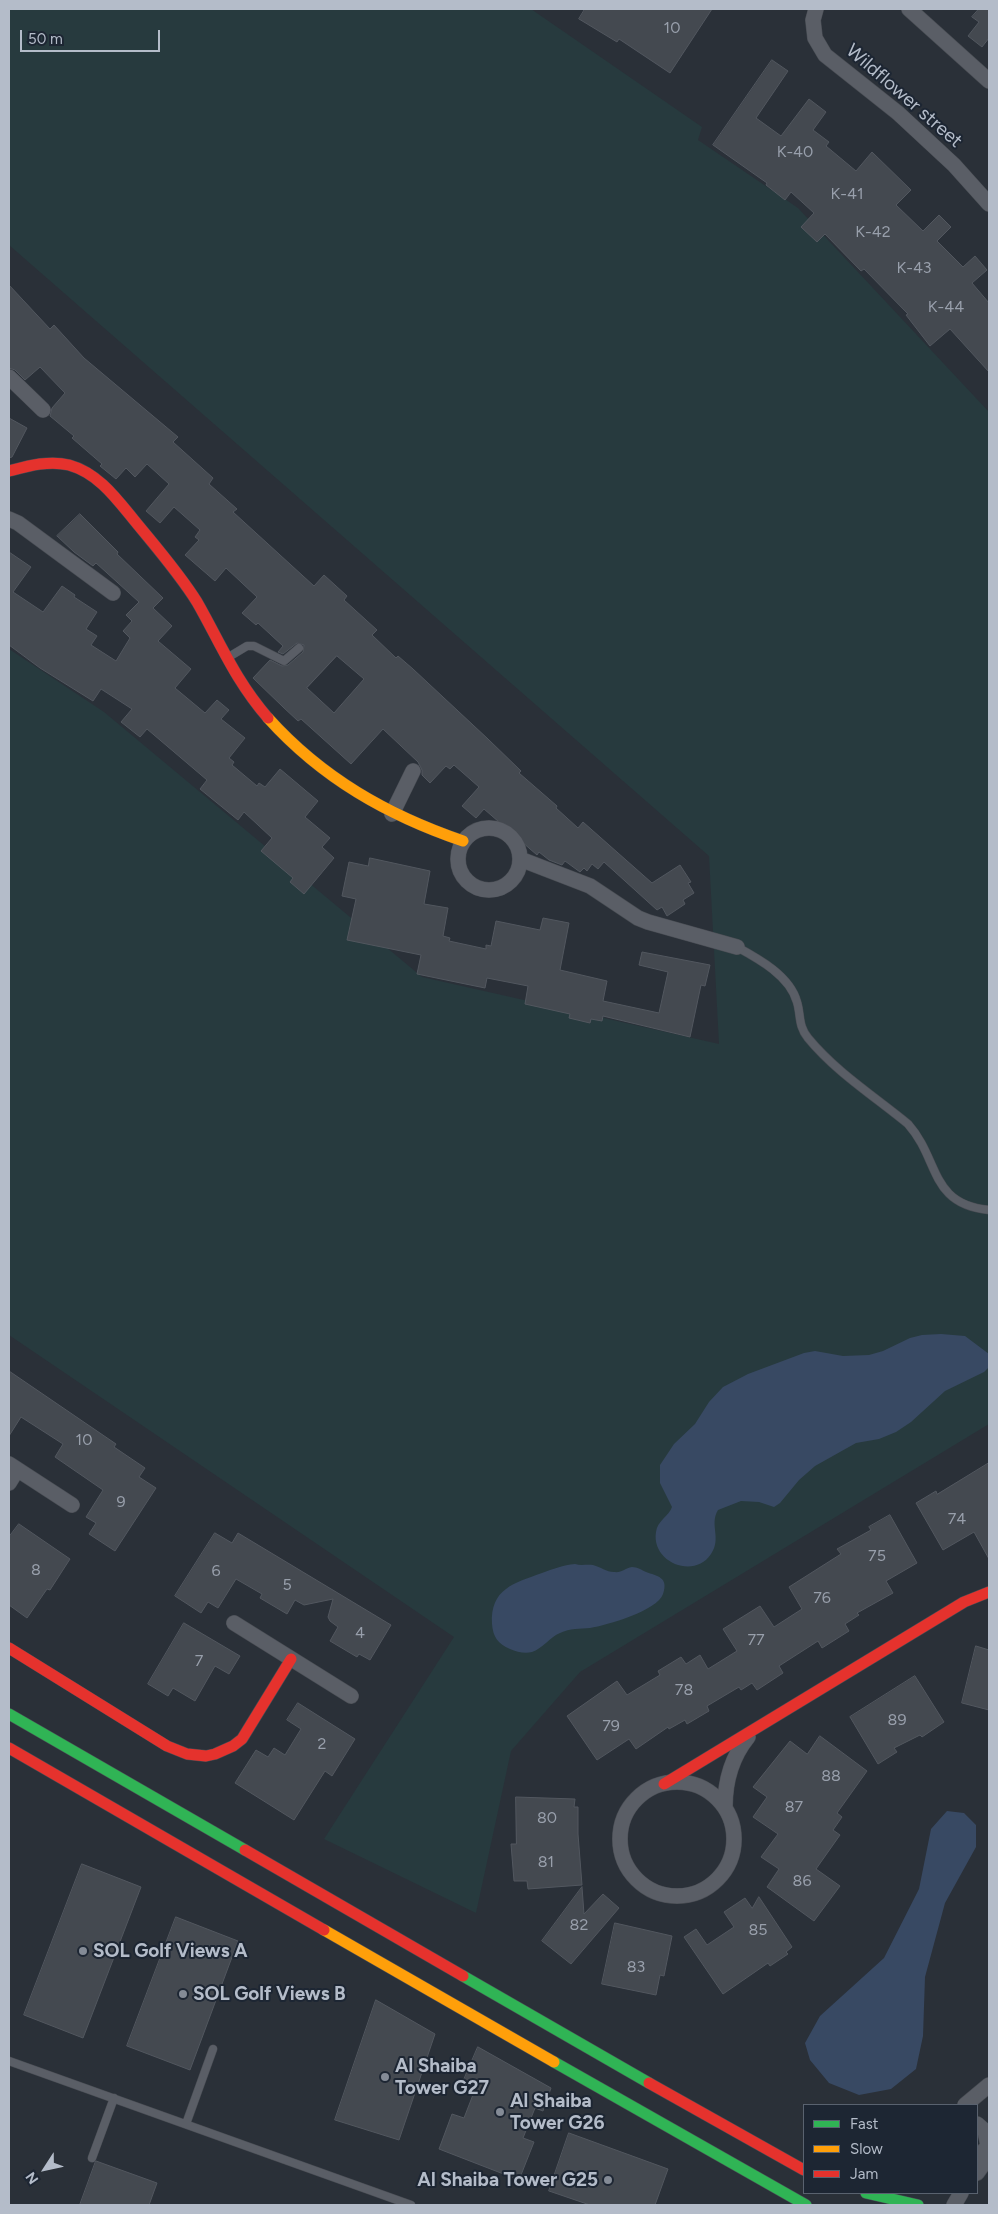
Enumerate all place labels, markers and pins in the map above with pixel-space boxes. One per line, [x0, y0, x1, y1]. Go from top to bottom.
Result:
place label: SOL Golf Views A [93, 1940, 248, 1962]
marker: SOL Golf Views A [77, 1945, 89, 1957]
place label: SOL Golf Views B [193, 1983, 346, 2005]
marker: SOL Golf Views B [177, 1988, 189, 2000]
place label: Al Shaiba Tower G27 [395, 2055, 489, 2099]
marker: Al Shaiba Tower G27 [379, 2071, 391, 2083]
place label: Al Shaiba Tower G26 [510, 2090, 604, 2134]
marker: Al Shaiba Tower G26 [494, 2106, 506, 2118]
place label: Al Shaiba Tower G25 [417, 2169, 598, 2191]
marker: Al Shaiba Tower G25 [602, 2174, 614, 2186]

